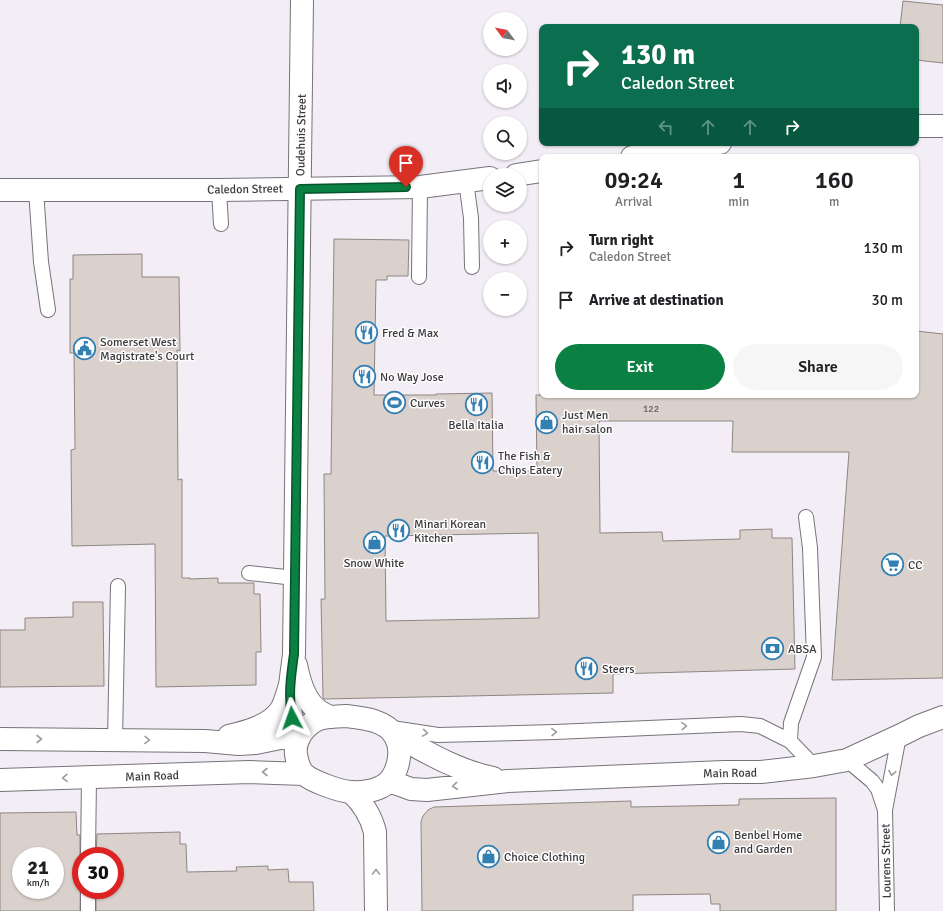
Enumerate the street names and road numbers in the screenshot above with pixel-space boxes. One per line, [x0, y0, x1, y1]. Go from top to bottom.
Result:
street label: Oudehuis Street [293, 94, 310, 176]
street label: Caledon Street [207, 181, 283, 198]
street label: Main Road [703, 766, 757, 781]
street label: Main Road [125, 768, 179, 785]
street label: Lourens Street [878, 824, 895, 898]

